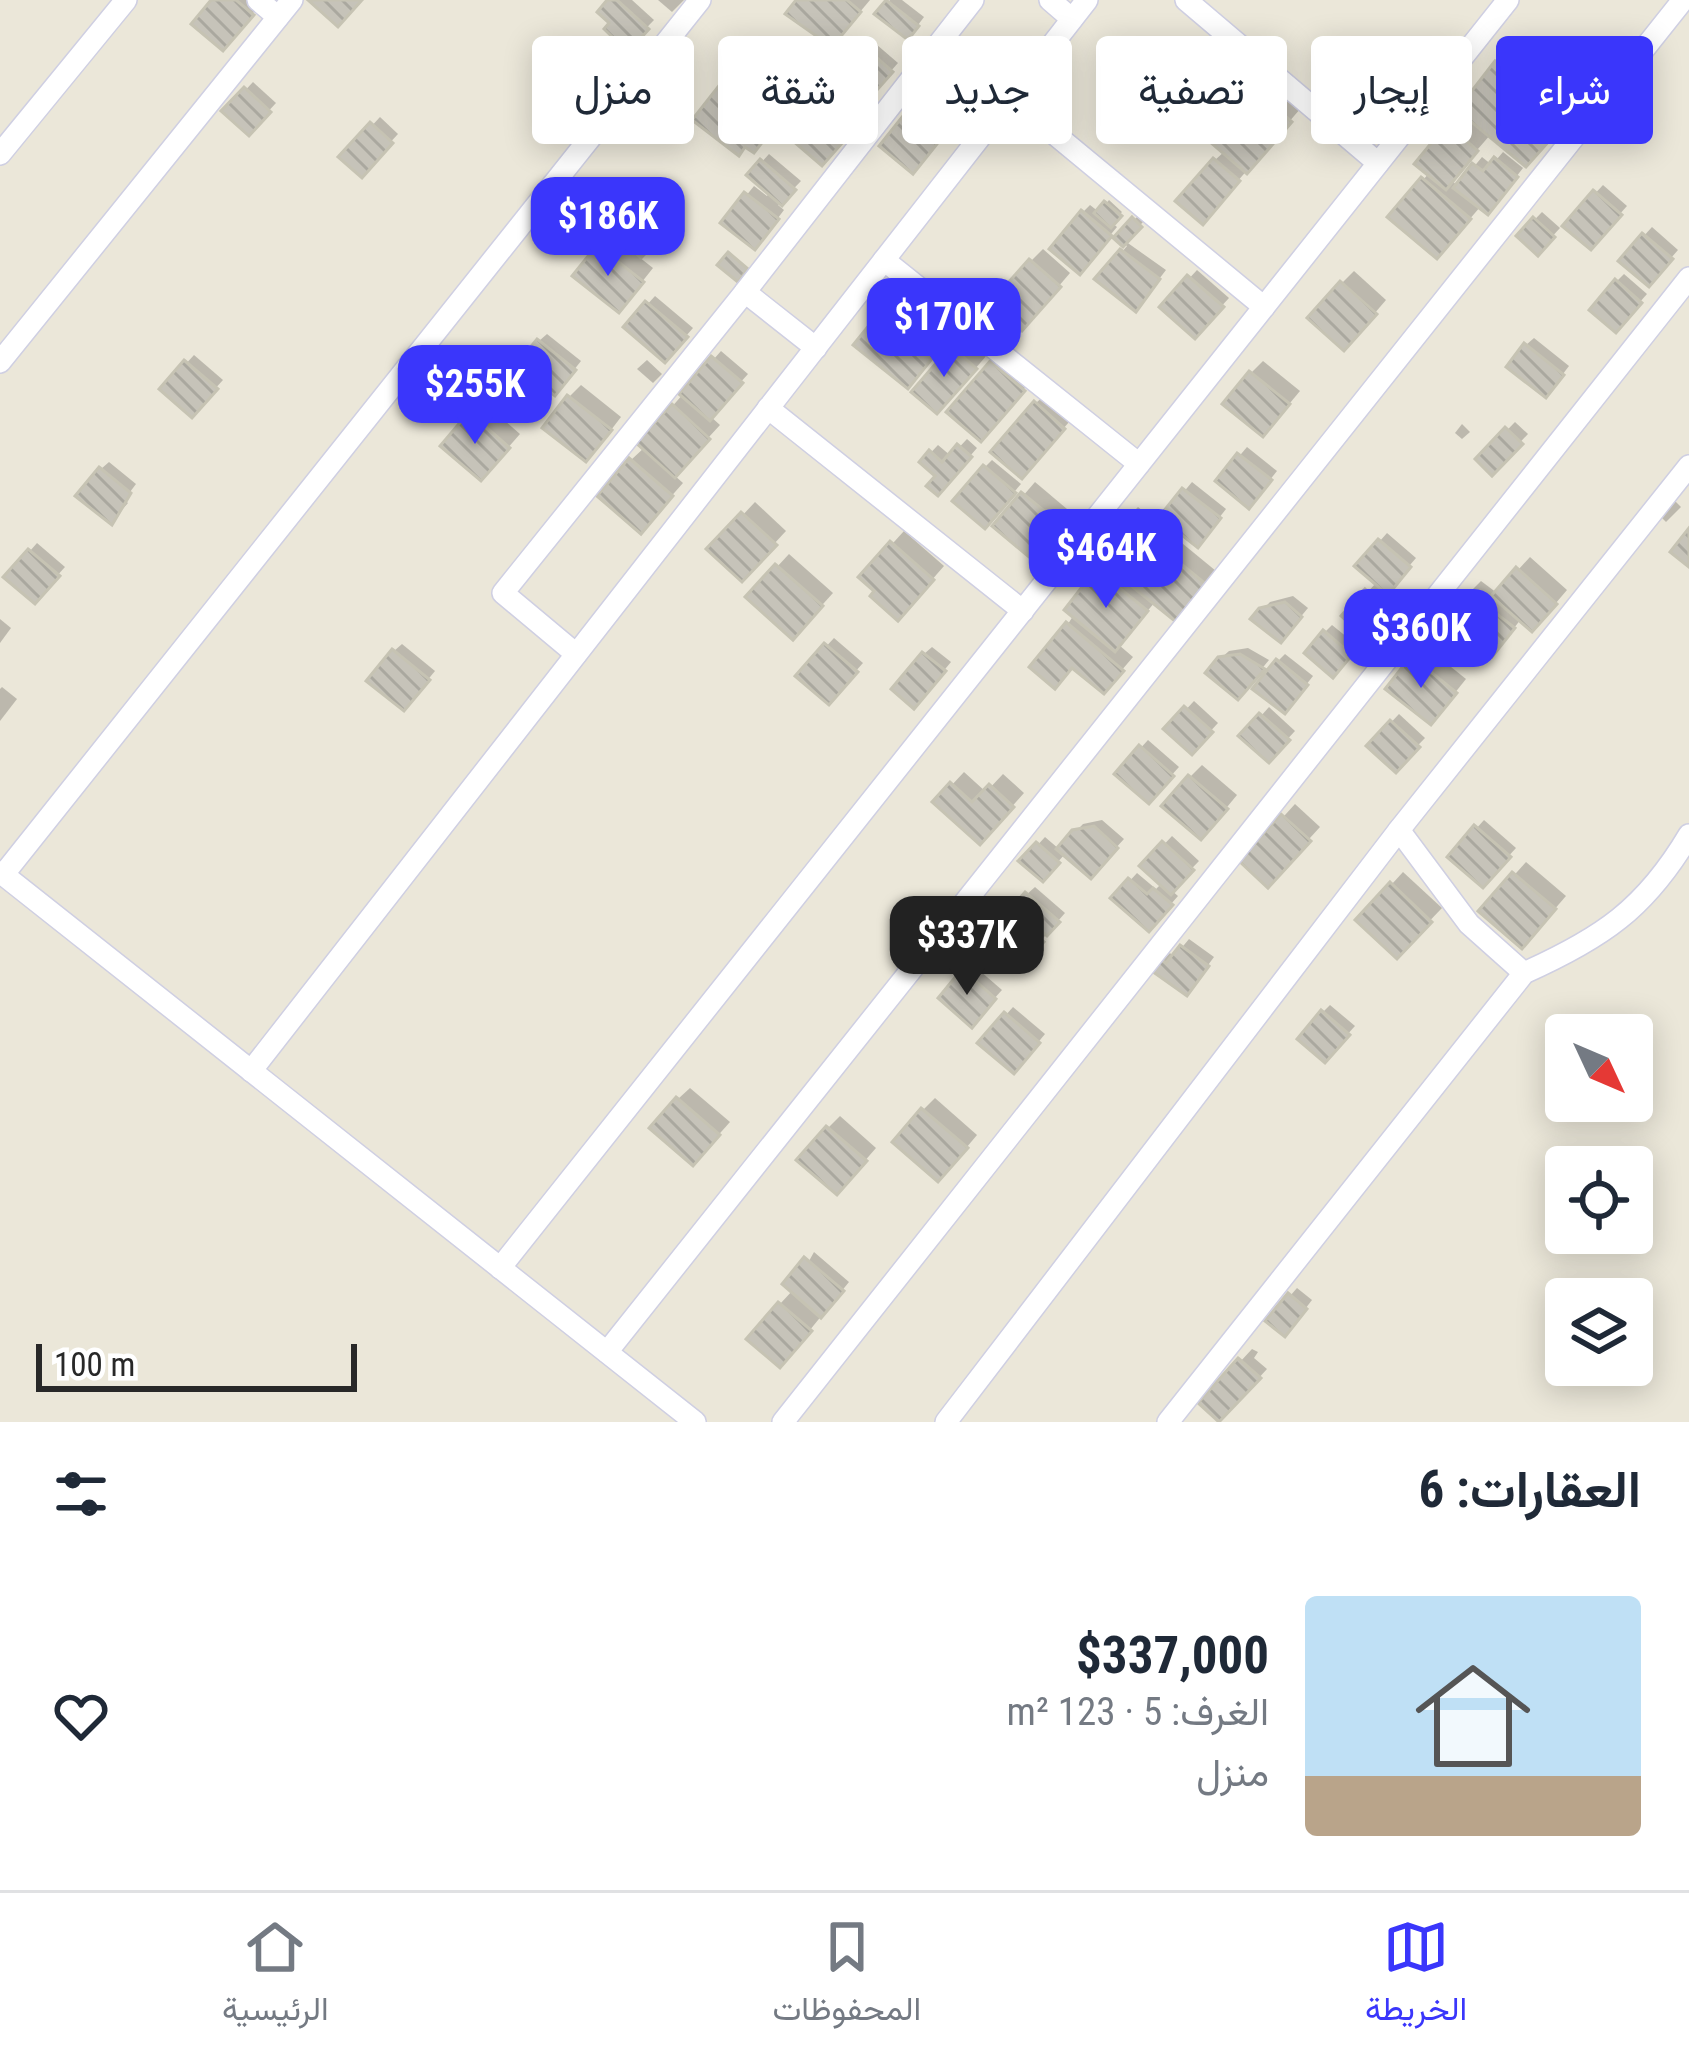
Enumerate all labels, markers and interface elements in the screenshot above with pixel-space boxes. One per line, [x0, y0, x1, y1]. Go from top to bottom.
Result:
chip: منزل [532, 36, 694, 144]
chip: شقة [718, 36, 878, 144]
chip: جديد [902, 36, 1072, 144]
chip: تصفية [1096, 36, 1287, 144]
chip: إيجار [1311, 36, 1472, 144]
chip: شراء [1496, 36, 1653, 144]
pin: $186K [524, 177, 692, 279]
text: $186K [558, 193, 658, 239]
pin: $170K [860, 278, 1028, 380]
text: $170K [894, 294, 994, 340]
pin: $255K [391, 345, 559, 447]
text: $255K [425, 361, 525, 407]
pin: $464K [1022, 509, 1190, 611]
text: $464K [1056, 525, 1156, 571]
pin: $360K [1337, 589, 1505, 691]
text: $360K [1371, 605, 1471, 651]
pin: $337K [883, 896, 1051, 998]
text: $337K [917, 912, 1017, 958]
north arrow [1545, 1014, 1653, 1122]
map controls [1545, 1014, 1653, 1386]
button: locate [1545, 1146, 1653, 1254]
button: layers [1545, 1278, 1653, 1386]
scale bar [36, 1338, 357, 1391]
text: 100 m [54, 1345, 135, 1384]
text: العقارات: 6 [1419, 1460, 1641, 1519]
icon: filters [48, 1461, 114, 1527]
text: $337,000 [1076, 1626, 1269, 1685]
icon: home [1401, 1644, 1545, 1788]
icon: heart [48, 1683, 114, 1749]
text: الغرف: 5 · 123 m² [1007, 1689, 1269, 1735]
text: منزل [1196, 1750, 1269, 1796]
tab: الرئيسية [222, 1914, 329, 2038]
tab: المحفوظات [772, 1914, 921, 2038]
tab: الخريطة [1365, 1914, 1467, 2038]

